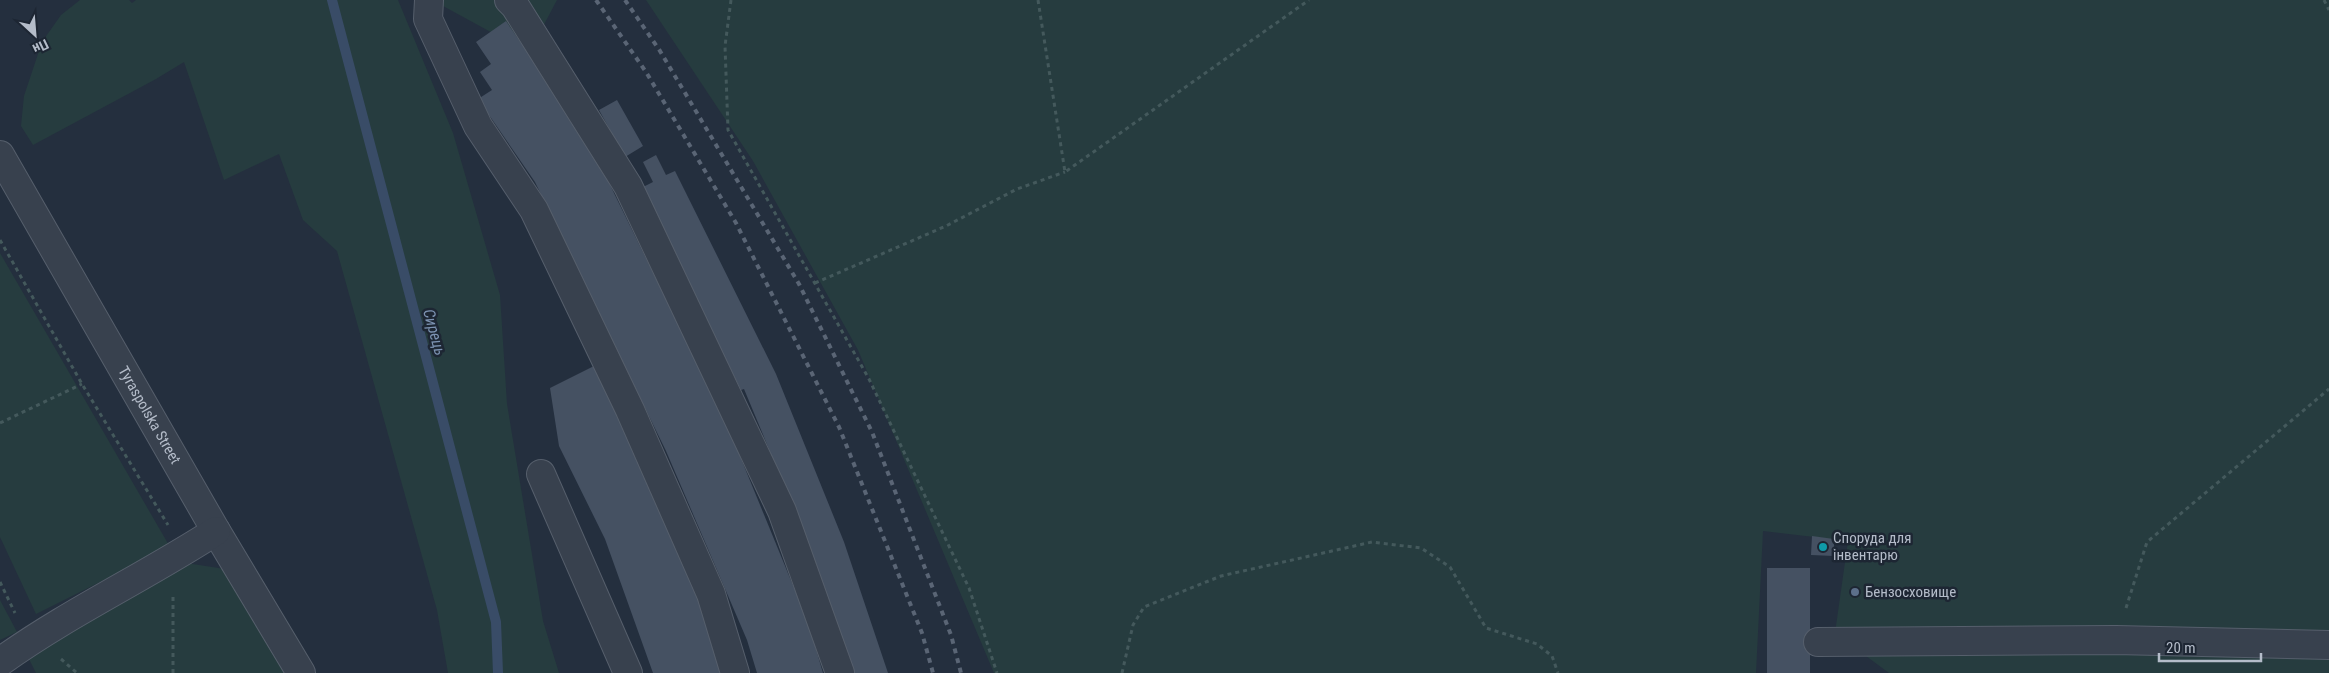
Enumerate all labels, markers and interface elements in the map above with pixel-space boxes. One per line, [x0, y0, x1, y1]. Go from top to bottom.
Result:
north arrow [10, 10, 60, 60]
text: Пн [30, 36, 51, 57]
water label: Сирець [419, 307, 450, 357]
street label: Tyraspolska Street [114, 363, 185, 467]
place label: Споруда для інвентарю [1833, 529, 1911, 564]
marker: Споруда для інвентарю [1817, 541, 1829, 553]
place label: Бензосховище [1865, 583, 1956, 601]
marker: Бензосховище [1849, 586, 1861, 598]
scale bar [2159, 630, 2262, 662]
text: 20 m [2166, 639, 2196, 657]

